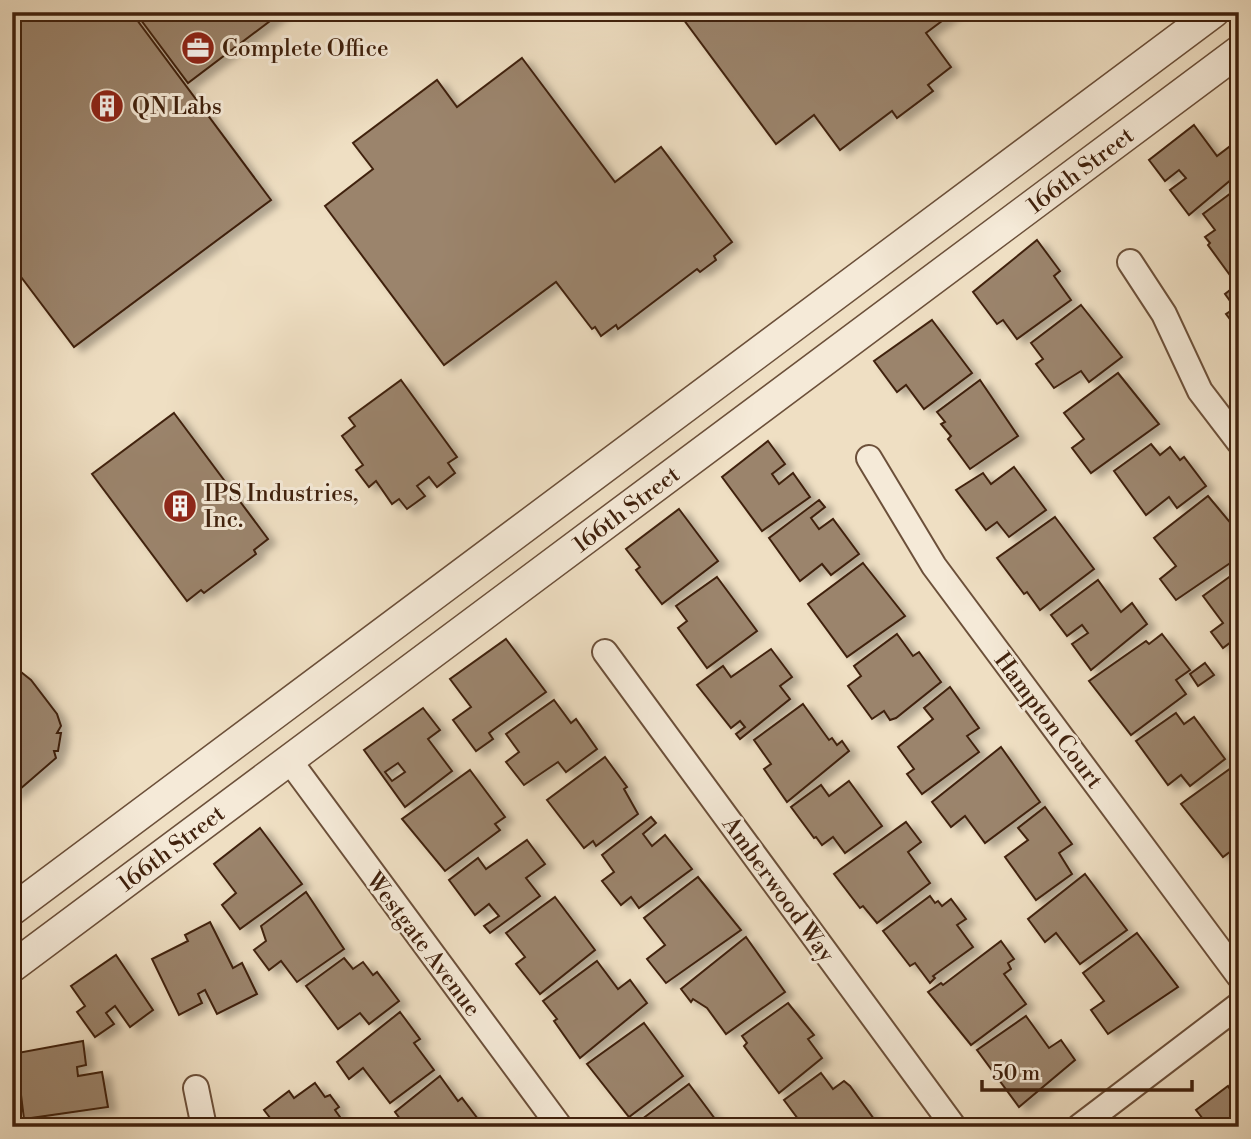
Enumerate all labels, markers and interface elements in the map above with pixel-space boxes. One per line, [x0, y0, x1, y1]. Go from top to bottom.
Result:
office icon: Complete Office [179, 29, 217, 67]
place label: Complete Office [222, 35, 389, 63]
building icon: QN Labs [88, 87, 126, 125]
place label: QN Labs [132, 93, 222, 121]
street label: 166th Street [1022, 122, 1139, 220]
street label: 166th Street [568, 461, 685, 559]
place label: IPS Industries, Inc. [204, 480, 358, 534]
building icon: IPS Industries, Inc. [161, 487, 199, 525]
street label: Hampton Court [988, 647, 1108, 794]
street label: 166th Street [113, 800, 230, 898]
street label: Amberwood Way [715, 811, 841, 968]
street label: Westgate Avenue [359, 866, 486, 1022]
scale bar [982, 1048, 1192, 1092]
text: 50 m [992, 1061, 1040, 1087]

